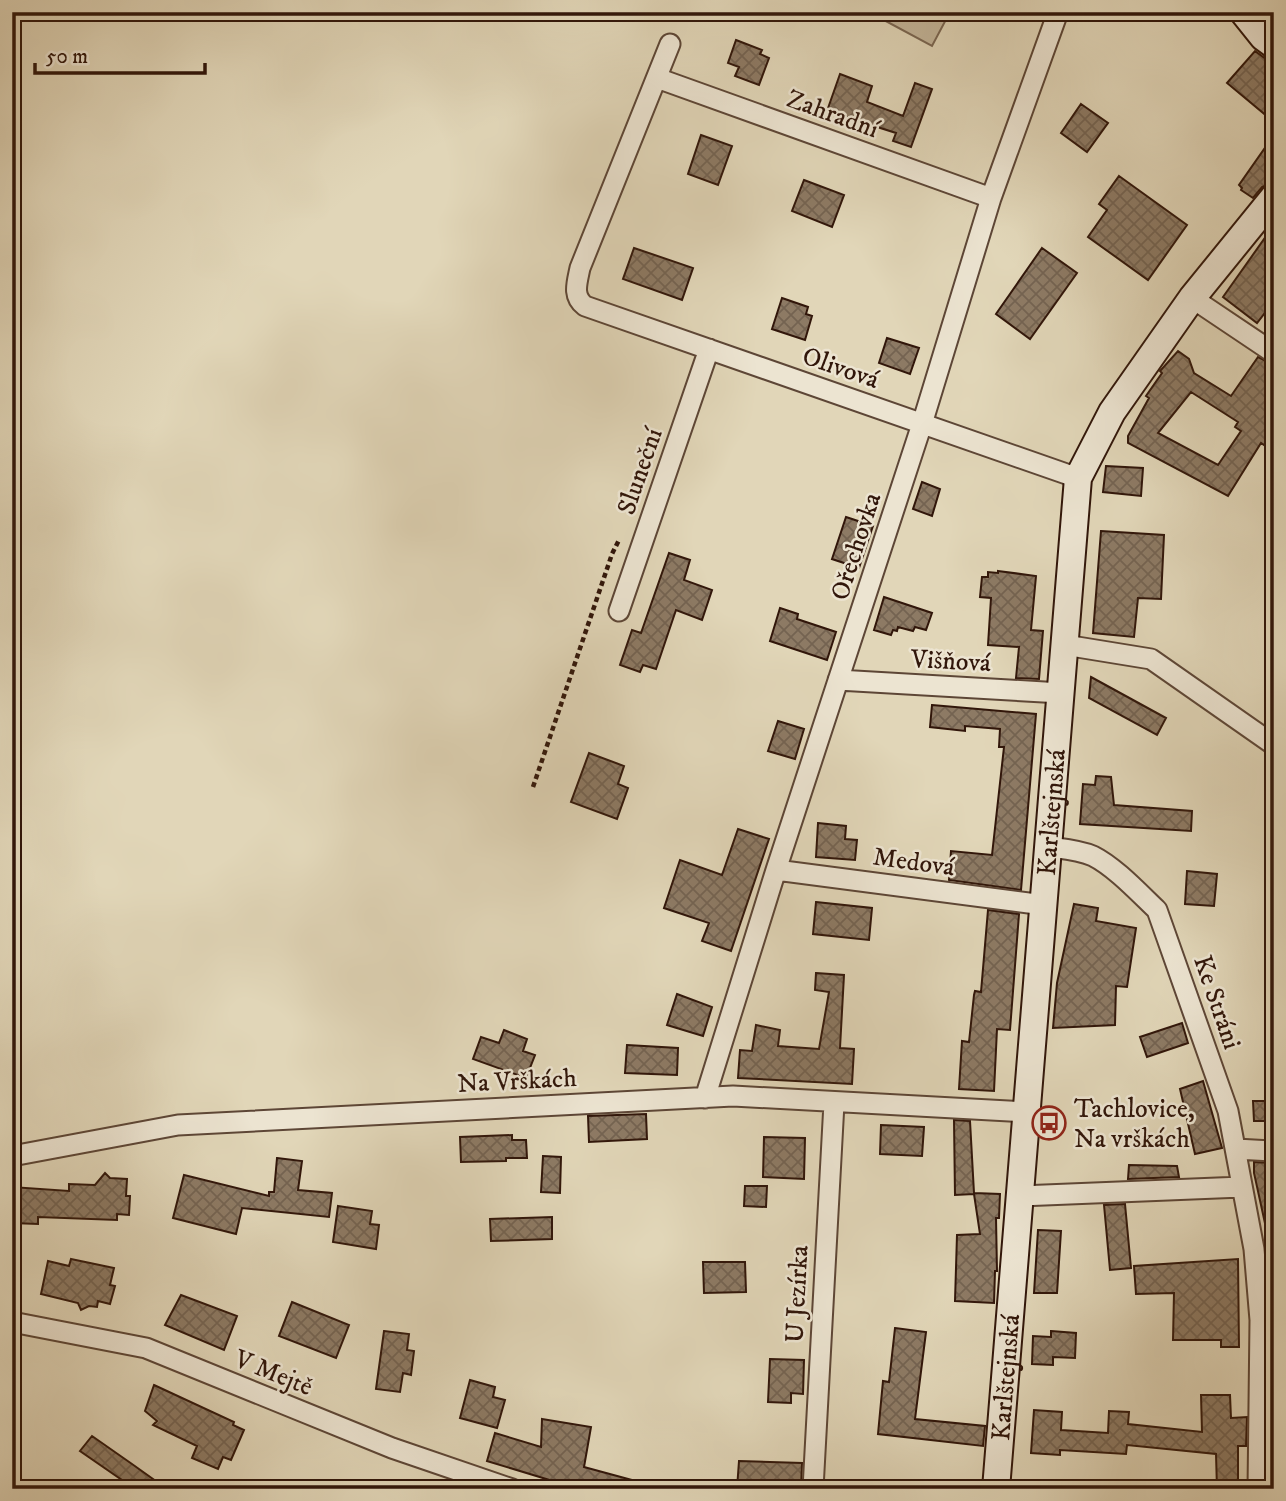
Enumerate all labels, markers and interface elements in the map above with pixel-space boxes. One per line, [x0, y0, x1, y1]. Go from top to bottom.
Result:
scale bar [35, 32, 205, 76]
text: 50 m [46, 44, 88, 70]
street label: Zahradní [782, 83, 884, 147]
street label: Olivová [798, 340, 883, 397]
street label: Sluneční [610, 423, 671, 519]
street label: Ořechovka [824, 488, 889, 604]
street label: Višňová [909, 643, 992, 680]
street label: Karlštejnská [1031, 748, 1074, 877]
street label: Medová [871, 840, 957, 885]
street label: Ke Stráni [1185, 951, 1248, 1054]
street label: Na Vrškách [457, 1062, 578, 1101]
place label: Tachlovice, Na vrškách [1074, 1093, 1195, 1156]
bus stop icon: Tachlovice, Na vrškách [1030, 1104, 1068, 1142]
street label: U Jezírka [778, 1244, 817, 1344]
street label: Karlštejnská [985, 1313, 1028, 1442]
street label: V Mejtě [229, 1342, 317, 1404]

